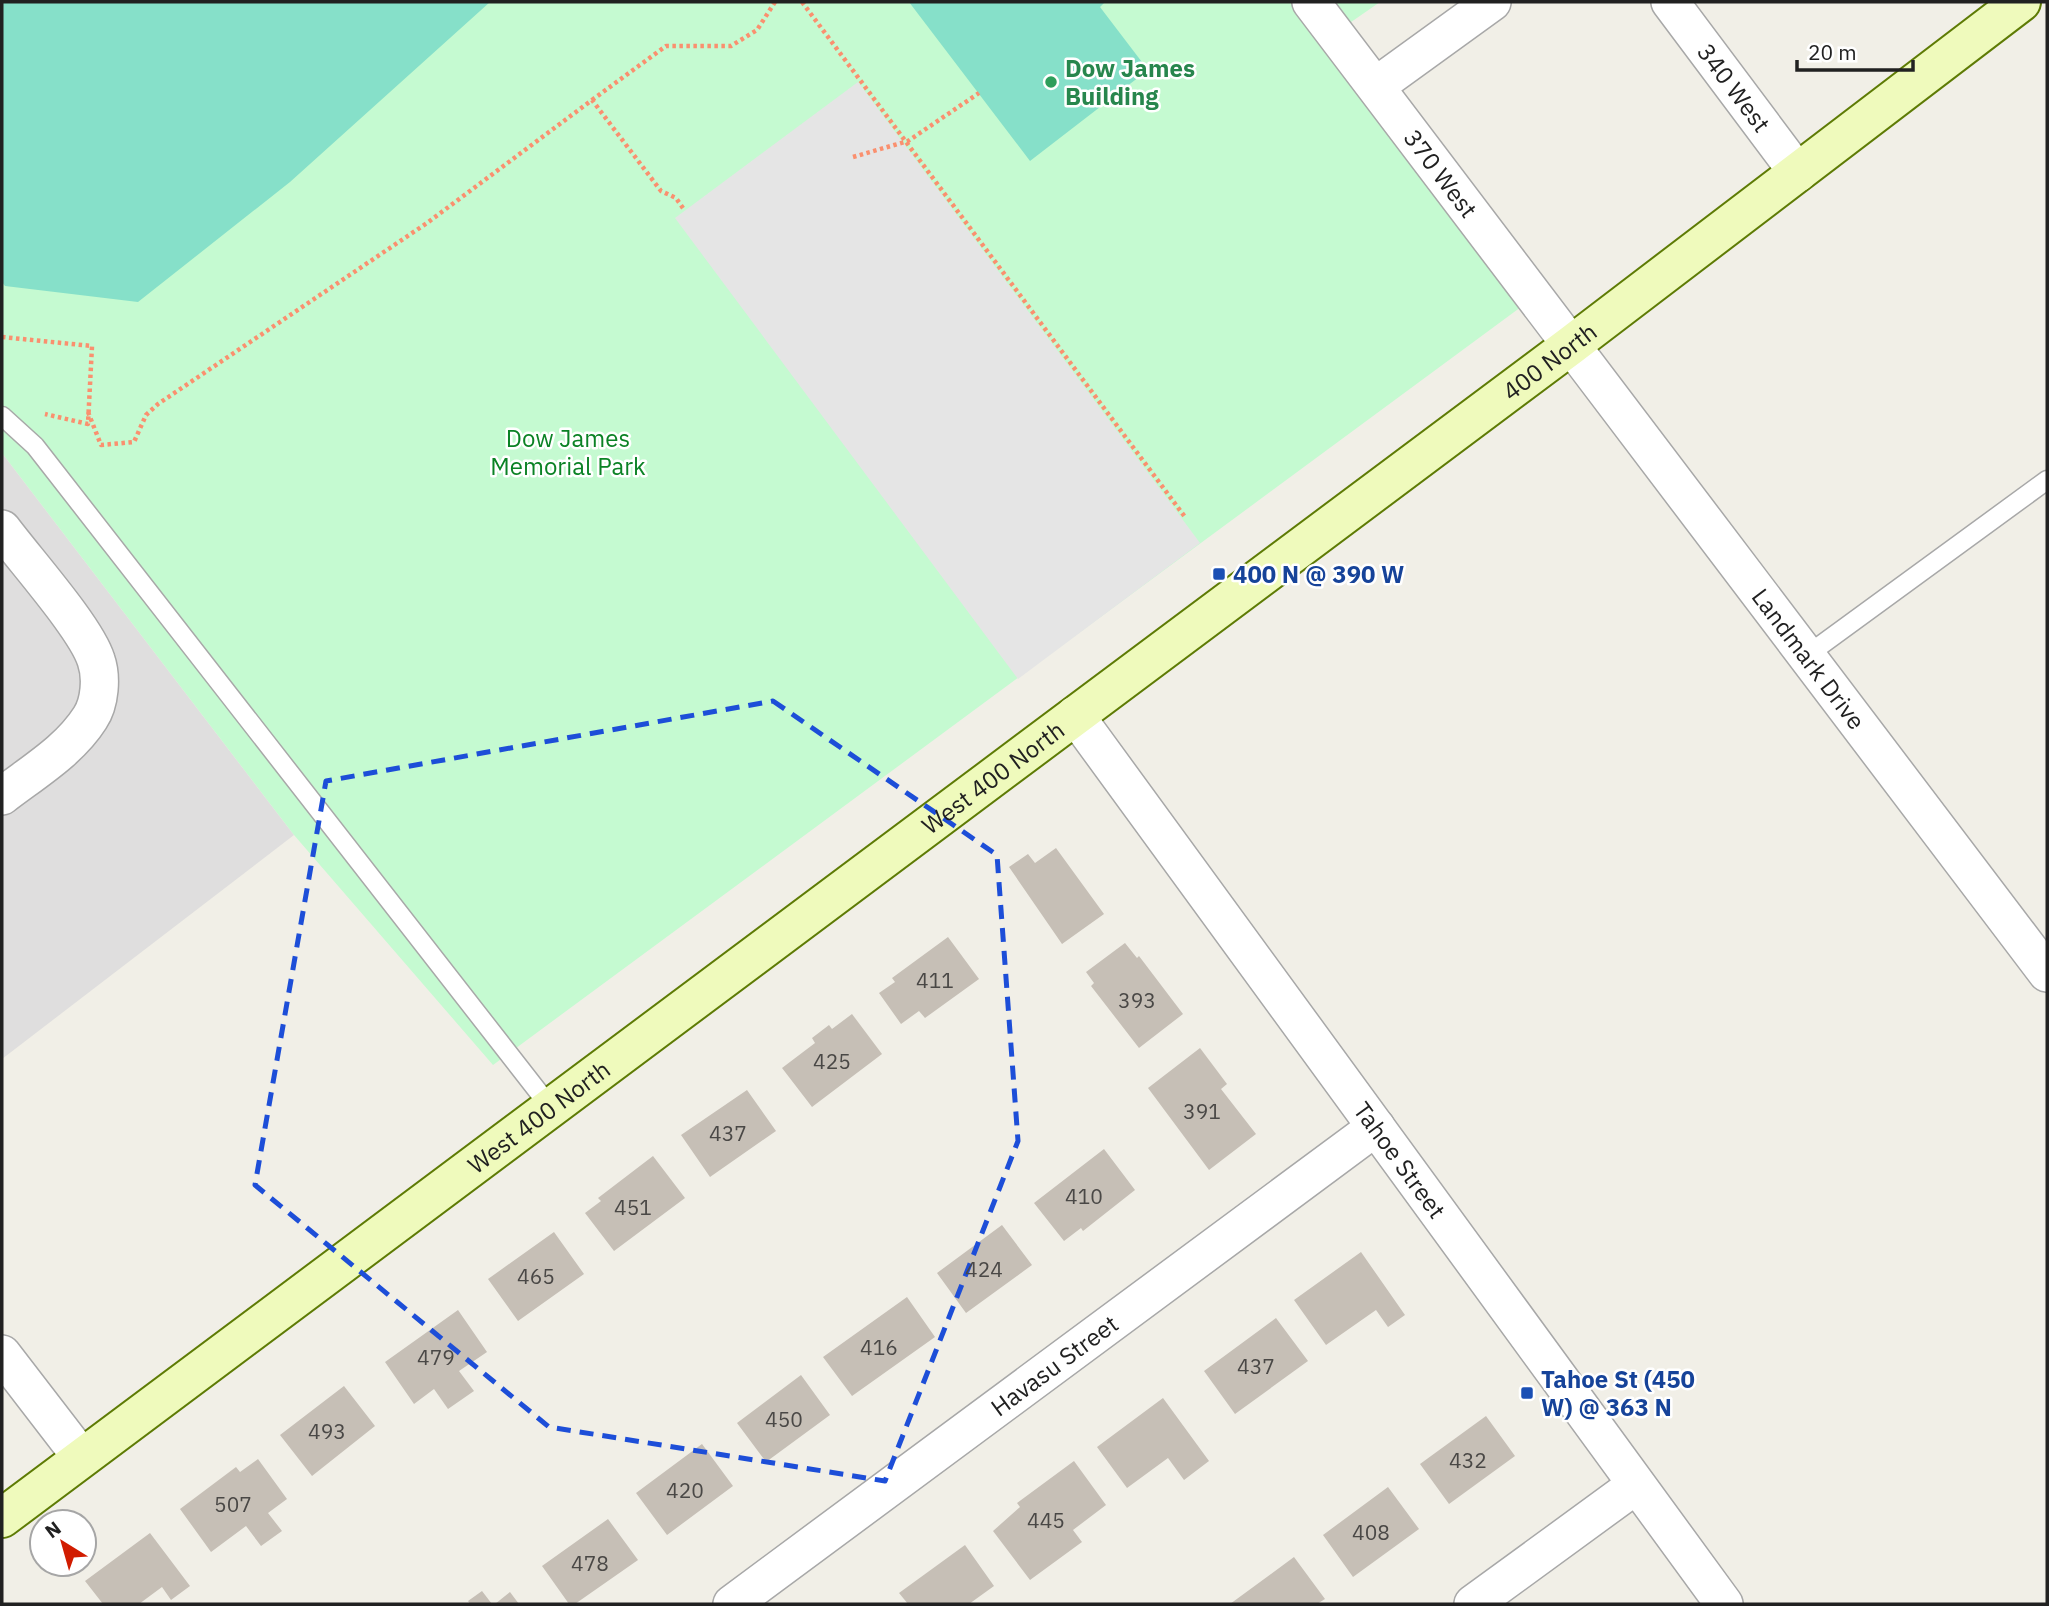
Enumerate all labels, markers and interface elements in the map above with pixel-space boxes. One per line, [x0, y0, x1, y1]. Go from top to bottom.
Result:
scale bar [1797, 28, 1912, 72]
street label: 340 West [1690, 37, 1778, 139]
text: 20 m [1808, 38, 1857, 66]
place label: Dow James Building [1065, 52, 1195, 112]
marker: Dow James Building [1043, 74, 1059, 90]
street label: 370 West [1397, 123, 1485, 224]
street label: 400 North [1496, 315, 1603, 407]
park label: Dow James Memorial Park [490, 422, 646, 482]
place label: 400 N @ 390 W [1233, 558, 1404, 590]
marker: 400 N @ 390 W [1211, 566, 1227, 582]
street label: Landmark Drive [1745, 582, 1873, 736]
street label: West 400 North [915, 714, 1071, 841]
house number: 411 [916, 966, 954, 994]
house number: 393 [1118, 986, 1156, 1014]
house number: 425 [813, 1047, 851, 1075]
street label: West 400 North [461, 1053, 616, 1181]
street label: Tahoe Street [1347, 1095, 1453, 1225]
house number: 391 [1183, 1097, 1221, 1125]
house number: 437 [709, 1119, 747, 1147]
house number: 410 [1065, 1182, 1103, 1210]
house number: 451 [614, 1193, 652, 1221]
house number: 424 [965, 1255, 1003, 1283]
house number: 465 [517, 1262, 555, 1290]
street label: Havasu Street [984, 1308, 1124, 1423]
house number: 416 [860, 1333, 898, 1361]
house number: 479 [417, 1343, 455, 1371]
house number: 437 [1237, 1352, 1275, 1380]
place label: Tahoe St (450 W) @ 363 N [1541, 1363, 1695, 1423]
marker: Tahoe St (450 W) @ 363 N [1519, 1385, 1535, 1401]
house number: 450 [765, 1405, 803, 1433]
house number: 493 [308, 1417, 346, 1445]
house number: 432 [1449, 1446, 1487, 1474]
house number: 420 [666, 1476, 704, 1504]
house number: 507 [214, 1490, 252, 1518]
house number: 445 [1027, 1506, 1065, 1534]
north arrow [28, 1508, 98, 1578]
text: N [40, 1516, 65, 1543]
house number: 408 [1352, 1518, 1390, 1546]
house number: 478 [571, 1549, 609, 1577]

